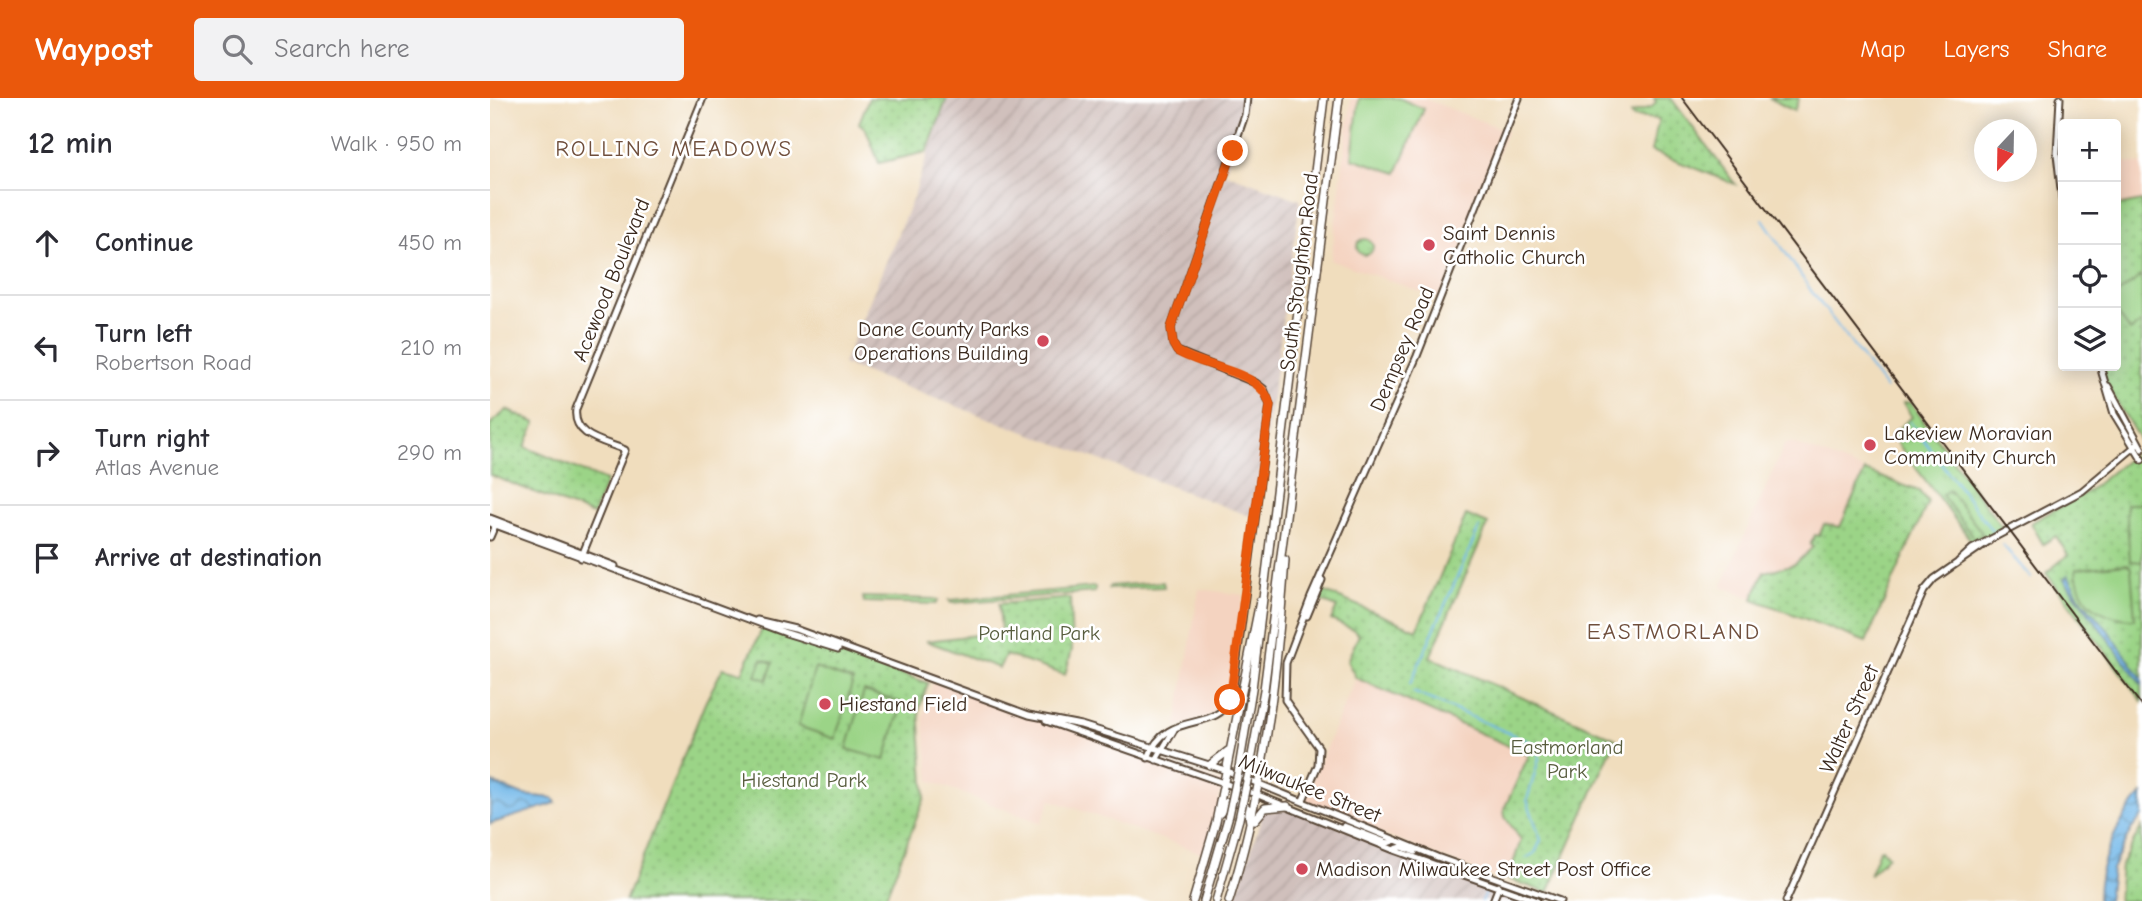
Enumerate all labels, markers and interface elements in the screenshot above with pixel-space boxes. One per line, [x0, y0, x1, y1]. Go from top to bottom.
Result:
search box [194, 18, 684, 81]
text: Waypost [35, 30, 152, 68]
icon: search [218, 30, 256, 68]
text: Search here [274, 34, 410, 64]
text: Map [1860, 35, 1906, 63]
text: Layers [1944, 35, 2009, 63]
text: Share [2047, 35, 2107, 63]
north arrow [1974, 119, 2037, 182]
map controls [2058, 119, 2121, 371]
button: + [2058, 119, 2121, 182]
text: 12 min [28, 126, 113, 161]
text: Walk · 950 m [331, 130, 462, 157]
district label: ROLLING MEADOWS [555, 135, 793, 162]
route end [1217, 135, 1248, 166]
street label: South Stoughton Road [1275, 172, 1323, 372]
button: − [2058, 182, 2121, 245]
street label: Acewood Boulevard [567, 195, 655, 365]
place label: Saint Dennis Catholic Church [1443, 221, 1586, 269]
icon: ahead [28, 224, 66, 262]
text: Continue [95, 228, 193, 258]
text: 450 m [398, 229, 462, 256]
marker: Saint Dennis Catholic Church [1421, 237, 1437, 253]
button: locate [2058, 245, 2121, 308]
street label: Dempsey Road [1365, 283, 1439, 415]
button: layers [2058, 308, 2121, 371]
place label: Dane County Parks Operations Building [854, 317, 1029, 365]
text: Turn left [95, 319, 192, 349]
icon: left [28, 329, 66, 367]
marker: Dane County Parks Operations Building [1035, 333, 1051, 349]
text: 210 m [400, 334, 462, 361]
text: Robertson Road [95, 349, 252, 376]
place label: Lakeview Moravian Community Church [1884, 421, 2056, 469]
text: Turn right [95, 424, 209, 454]
icon: right [28, 434, 66, 472]
marker: Lakeview Moravian Community Church [1862, 437, 1878, 453]
text: 290 m [397, 439, 462, 466]
text: Atlas Avenue [95, 454, 219, 481]
icon: arrive [28, 539, 66, 577]
text: Arrive at destination [95, 543, 322, 573]
district label: EASTMORLAND [1587, 618, 1761, 645]
park label: Portland Park [978, 621, 1100, 645]
street label: Walter Street [1814, 660, 1884, 777]
route start [1214, 684, 1245, 715]
place label: Hiestand Field [839, 692, 967, 716]
marker: Hiestand Field [817, 696, 833, 712]
park label: Eastmorland Park [1510, 735, 1624, 783]
street label: Milwaukee Street [1235, 749, 1385, 828]
park label: Hiestand Park [741, 768, 867, 792]
place label: Madison Milwaukee Street Post Office [1316, 857, 1651, 881]
marker: Madison Milwaukee Street Post Office [1294, 861, 1310, 877]

